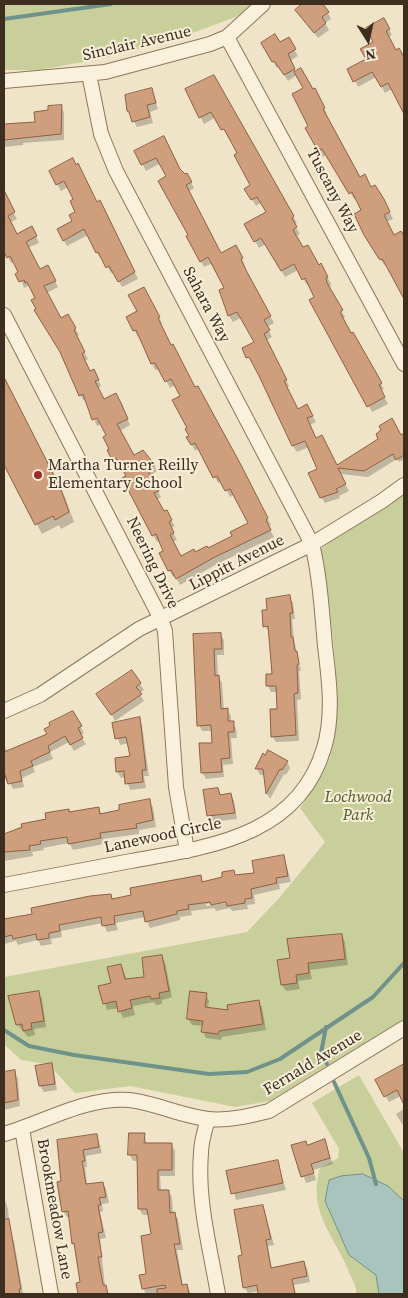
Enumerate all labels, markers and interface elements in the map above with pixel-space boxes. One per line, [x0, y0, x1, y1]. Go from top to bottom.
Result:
north arrow [343, 15, 393, 65]
street label: Sinclair Avenue [81, 22, 193, 66]
text: N [364, 44, 377, 66]
street label: Tuscany Way [302, 145, 362, 237]
street label: Sahara Way [178, 264, 234, 346]
place label: Martha Turner Reilly Elementary School [48, 456, 198, 494]
marker: Martha Turner Reilly Elementary School [32, 469, 44, 481]
street label: Neering Drive [122, 514, 182, 612]
street label: Lippitt Avenue [186, 531, 288, 595]
park label: Lochwood Park [324, 788, 392, 826]
street label: Lanewood Circle [103, 814, 223, 858]
street label: Fernald Avenue [260, 1026, 366, 1100]
street label: Brookmeadow Lane [32, 1137, 76, 1281]

